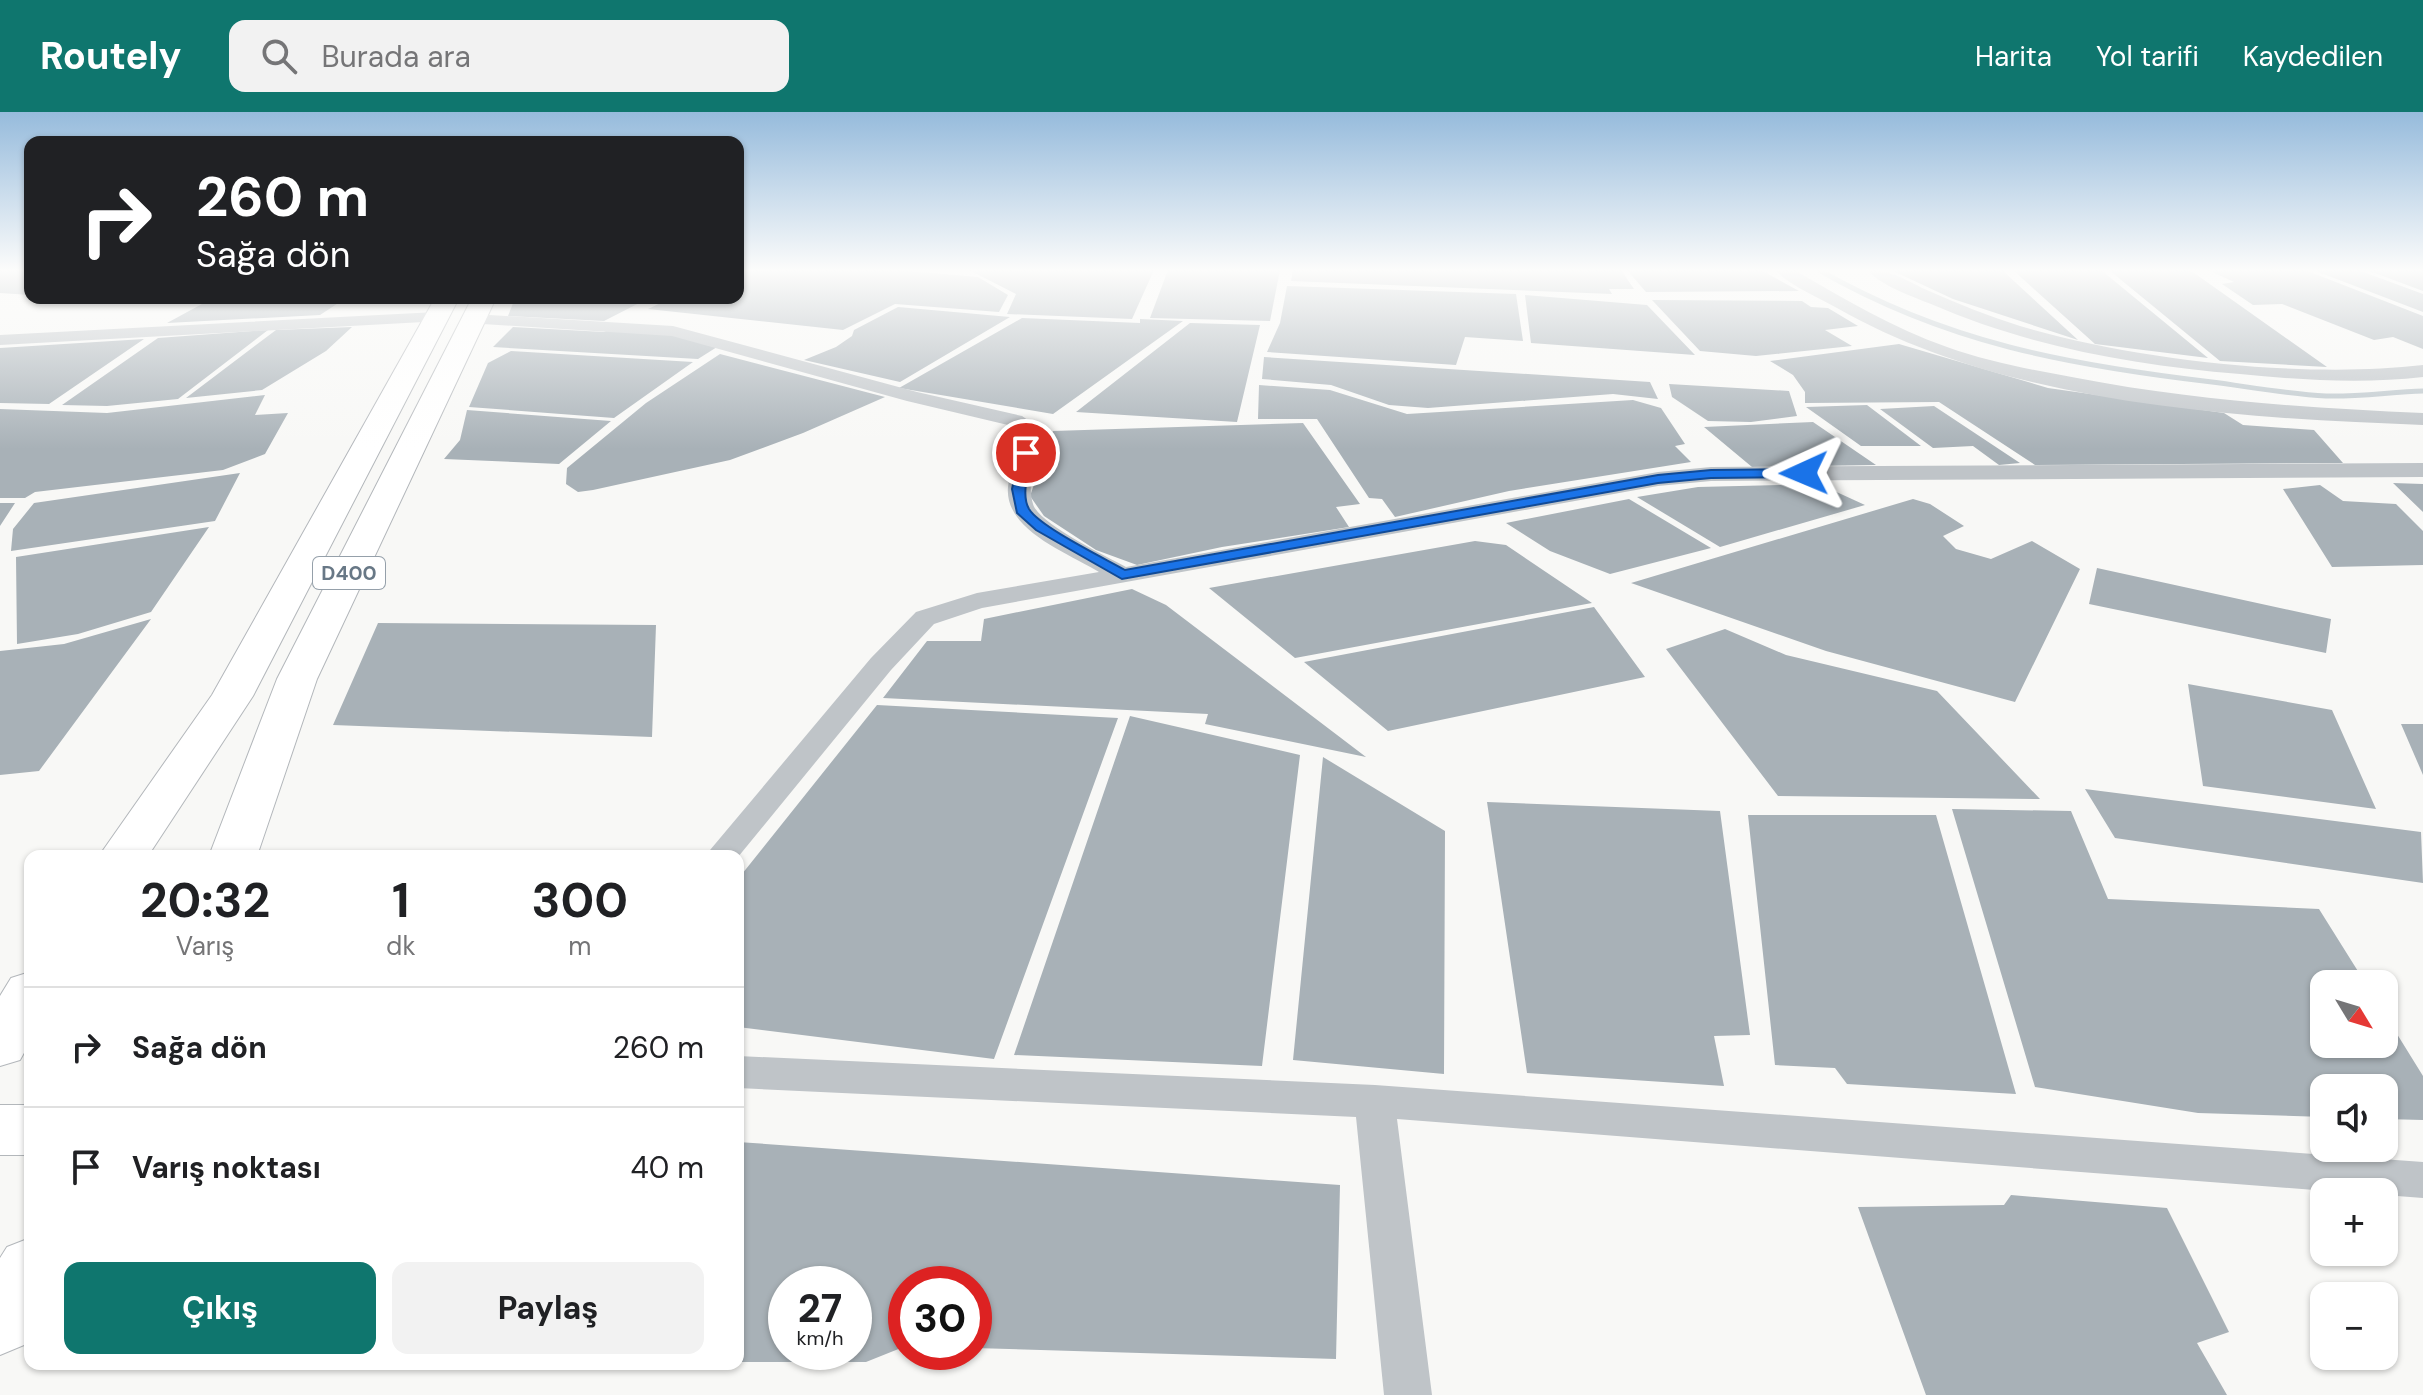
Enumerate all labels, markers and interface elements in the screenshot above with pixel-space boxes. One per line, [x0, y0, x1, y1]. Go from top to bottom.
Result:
search box [229, 20, 789, 92]
text: Routely [40, 31, 181, 81]
icon: search [257, 34, 301, 78]
text: Burada ara [321, 37, 471, 76]
text: Harita [1975, 38, 2052, 75]
text: Yol tarifi [2096, 38, 2199, 75]
text: Kaydedilen [2243, 38, 2383, 75]
text: 260 m [196, 160, 369, 233]
icon: right [64, 168, 168, 272]
text: Sağa dön [196, 231, 350, 278]
pin [992, 419, 1060, 487]
icon: arrive [1004, 431, 1048, 475]
position arrow [1762, 431, 1846, 515]
road number: D400 [313, 557, 385, 589]
text: 20:32 [140, 869, 270, 932]
text: 1 [392, 869, 410, 932]
text: 300 [531, 869, 628, 932]
text: Varış [176, 929, 234, 963]
text: dk [386, 929, 416, 963]
text: m [568, 929, 591, 963]
north arrow [2310, 970, 2398, 1058]
map controls [2310, 970, 2398, 1370]
icon: right [64, 1025, 108, 1069]
text: Sağa dön [132, 1028, 267, 1067]
text: 260 m [613, 1028, 704, 1067]
button: sound [2310, 1074, 2398, 1162]
icon: arrive [64, 1145, 108, 1189]
text: Varış noktası [132, 1148, 321, 1187]
text: 40 m [631, 1148, 704, 1187]
button: + [2310, 1178, 2398, 1266]
button: Çıkış [64, 1262, 376, 1354]
button: Paylaş [392, 1262, 704, 1354]
speed limit sign: 30 [888, 1266, 992, 1370]
text: 27 [798, 1282, 842, 1334]
button: − [2310, 1282, 2398, 1370]
text: km/h [796, 1325, 844, 1351]

